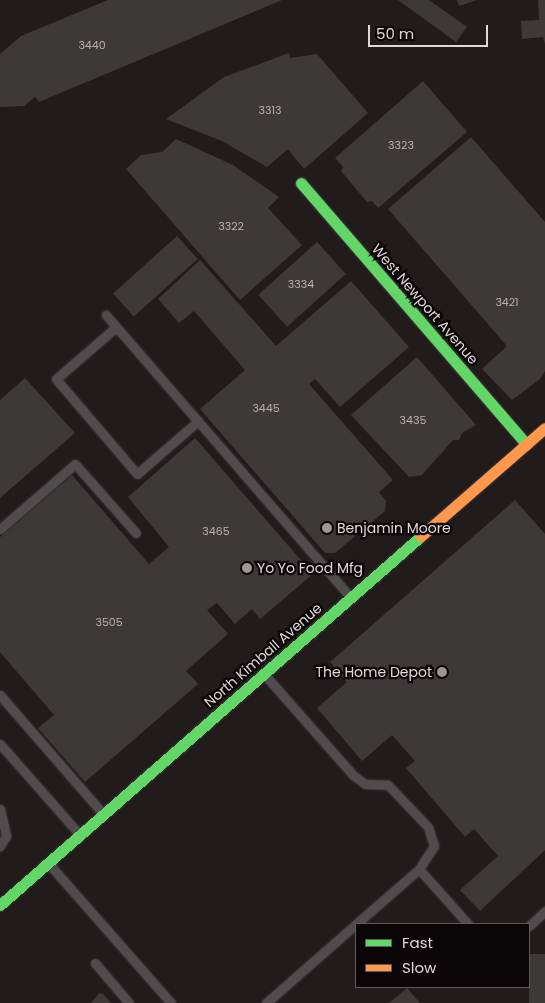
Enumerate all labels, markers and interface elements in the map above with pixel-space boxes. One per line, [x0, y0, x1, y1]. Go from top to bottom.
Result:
scale bar [370, 15, 490, 47]
text: 50 m [376, 23, 414, 44]
house number: 3440 [78, 38, 106, 52]
house number: 3313 [259, 103, 281, 117]
house number: 3323 [388, 138, 414, 152]
house number: 3322 [218, 219, 244, 233]
street label: West Newport Avenue [368, 241, 482, 367]
house number: 3334 [288, 277, 314, 291]
house number: 3421 [495, 295, 519, 309]
house number: 3445 [252, 401, 280, 415]
house number: 3435 [400, 413, 426, 427]
place label: Benjamin Moore [337, 520, 451, 536]
marker: Benjamin Moore [321, 522, 333, 534]
house number: 3465 [202, 524, 230, 538]
place label: Yo Yo Food Mfg [257, 560, 363, 576]
marker: Yo Yo Food Mfg [241, 562, 253, 574]
street label: North Kimball Avenue [201, 599, 325, 711]
house number: 3505 [95, 615, 123, 629]
place label: The Home Depot [315, 664, 432, 680]
marker: The Home Depot [436, 666, 448, 678]
legend [355, 923, 530, 988]
text: Fast [402, 932, 433, 953]
text: Slow [402, 957, 436, 978]

